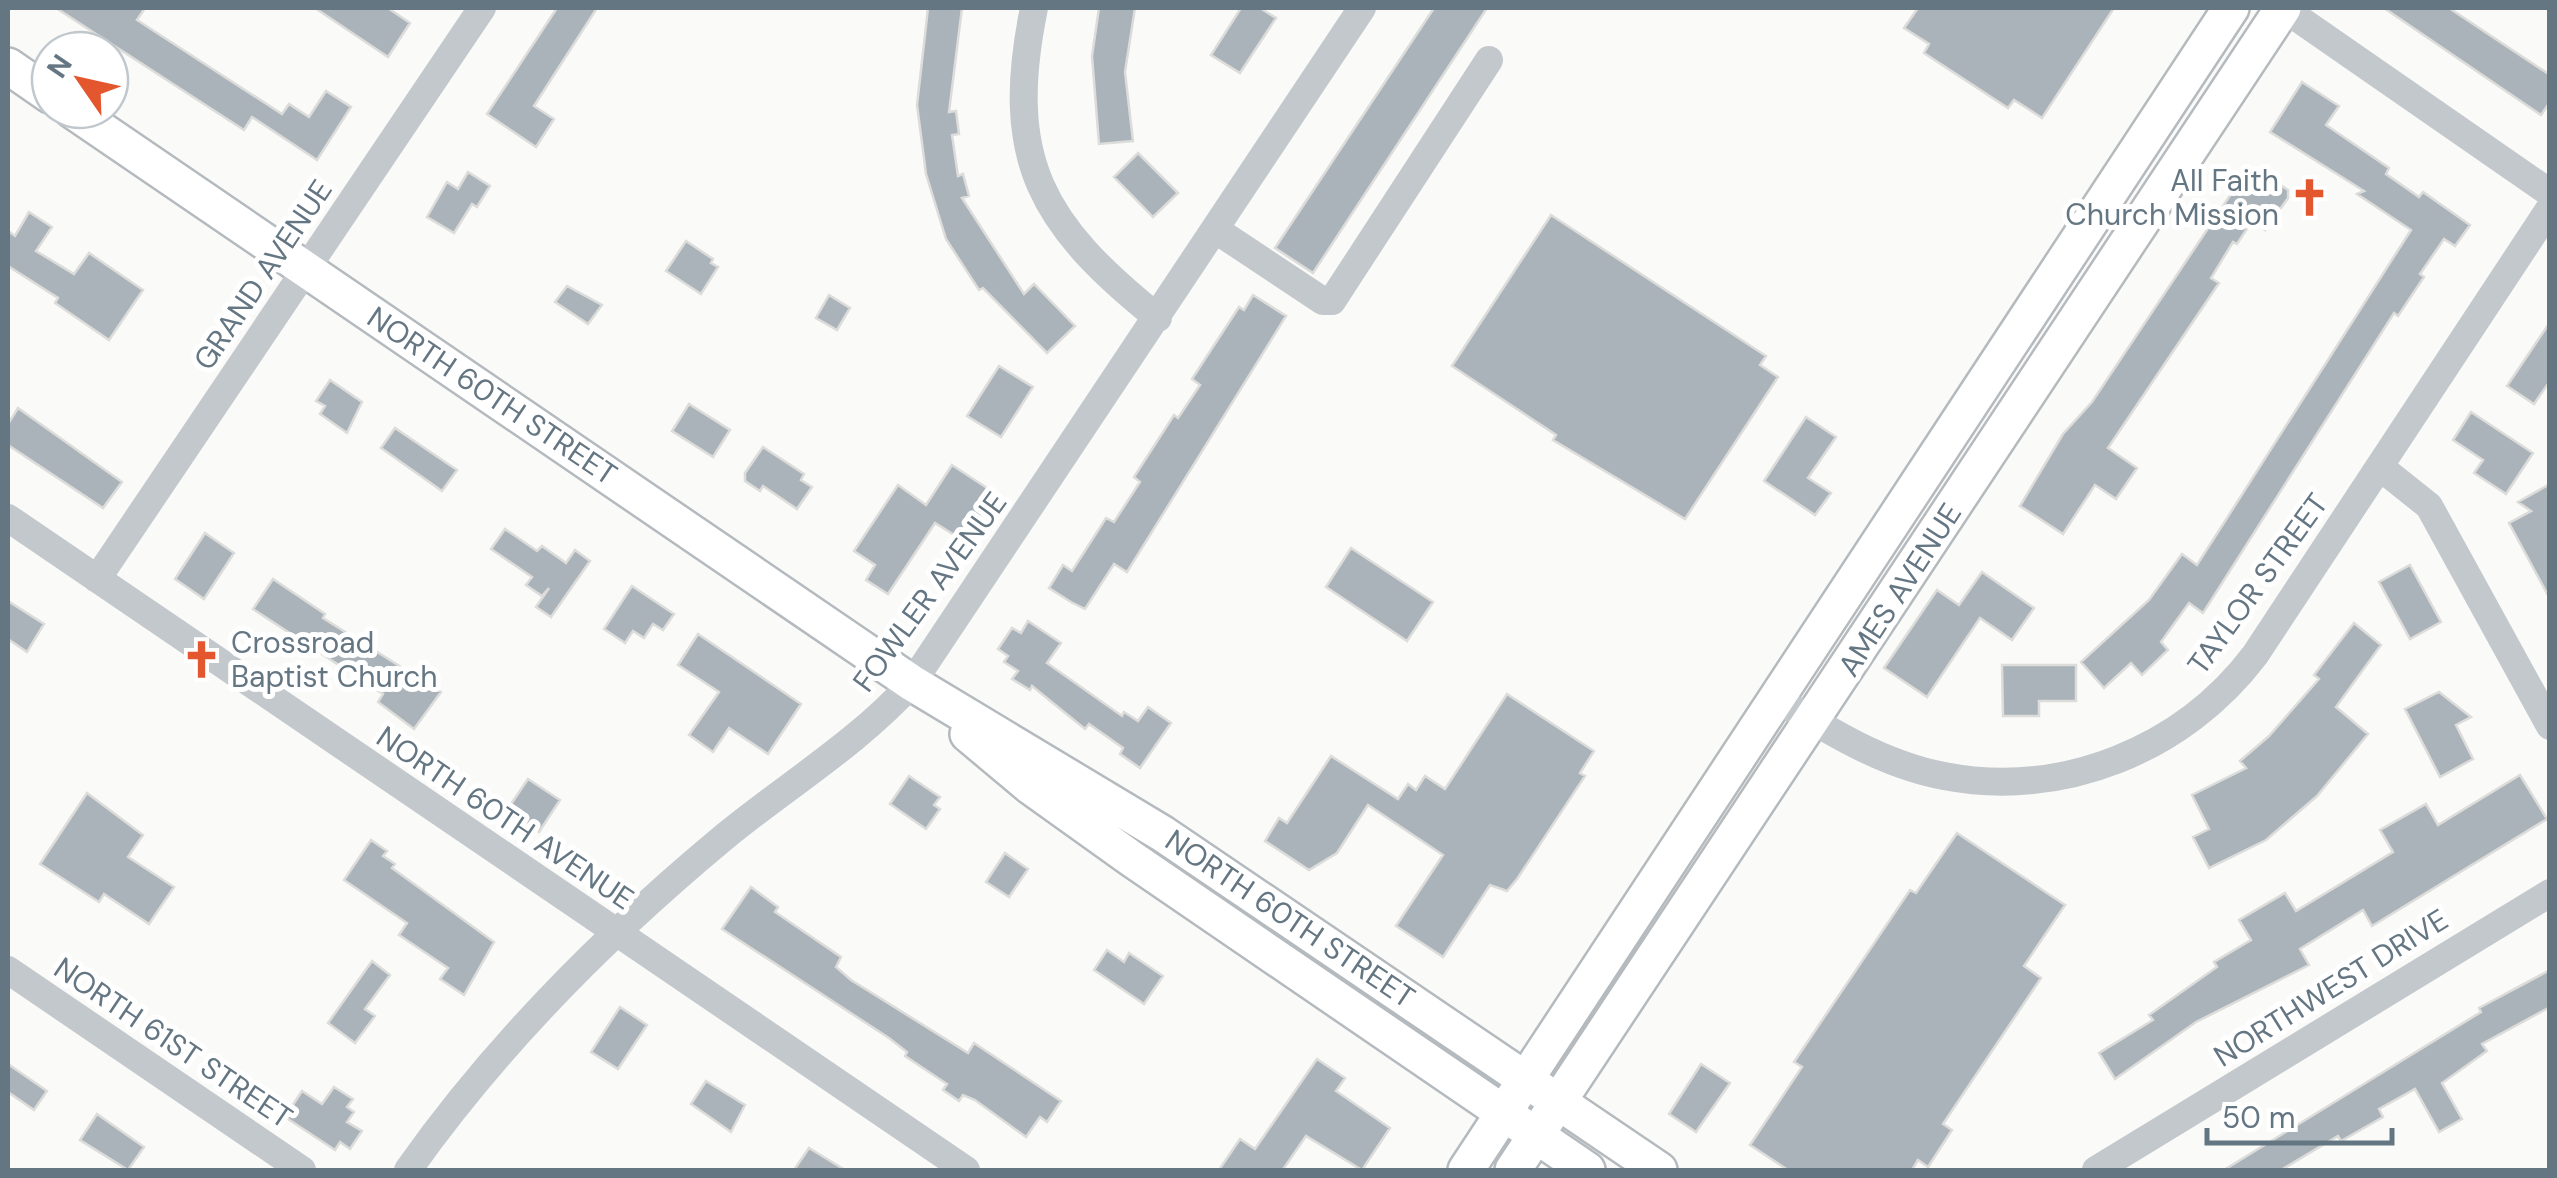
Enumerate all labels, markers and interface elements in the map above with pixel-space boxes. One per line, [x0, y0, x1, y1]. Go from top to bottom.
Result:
north arrow [30, 30, 130, 130]
text: N [39, 47, 81, 85]
place label: All Faith Church Mission [2065, 161, 2279, 234]
street label: GRAND AVENUE [185, 172, 341, 377]
church icon: All Faith Church Mission [2288, 177, 2330, 219]
street label: NORTH 60TH STREET [360, 298, 625, 494]
street label: FOWLER AVENUE [844, 484, 1015, 699]
street label: TAYLOR STREET [2179, 485, 2336, 682]
street label: AMES AVENUE [1829, 496, 1970, 684]
place label: Crossroad Baptist Church [231, 623, 438, 696]
church icon: Crossroad Baptist Church [180, 639, 222, 681]
street label: NORTH 60TH AVENUE [369, 717, 641, 918]
street label: NORTH 60TH STREET [1158, 821, 1423, 1017]
street label: NORTHWEST DRIVE [2206, 900, 2455, 1075]
street label: NORTH 61ST STREET [47, 948, 300, 1137]
scale bar [2207, 1083, 2392, 1145]
text: 50 m [2222, 1098, 2296, 1137]

